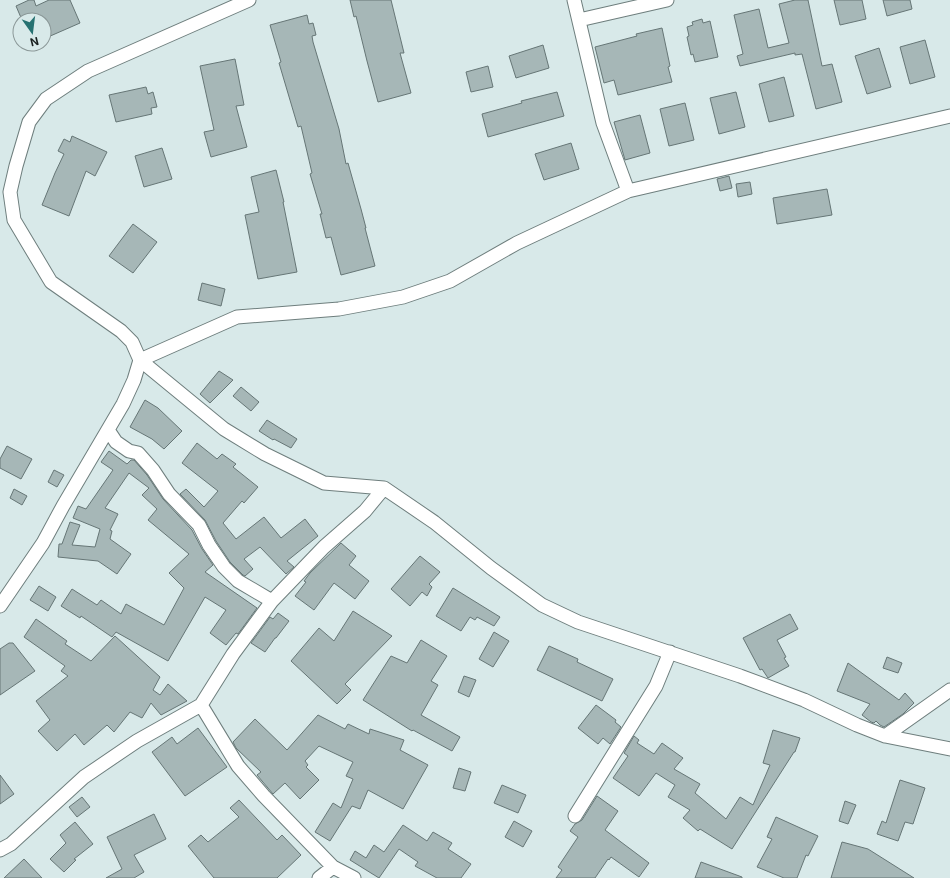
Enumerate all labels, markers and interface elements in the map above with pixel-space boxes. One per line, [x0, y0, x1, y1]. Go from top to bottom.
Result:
north arrow [12, 12, 52, 52]
text: N [29, 34, 40, 50]

